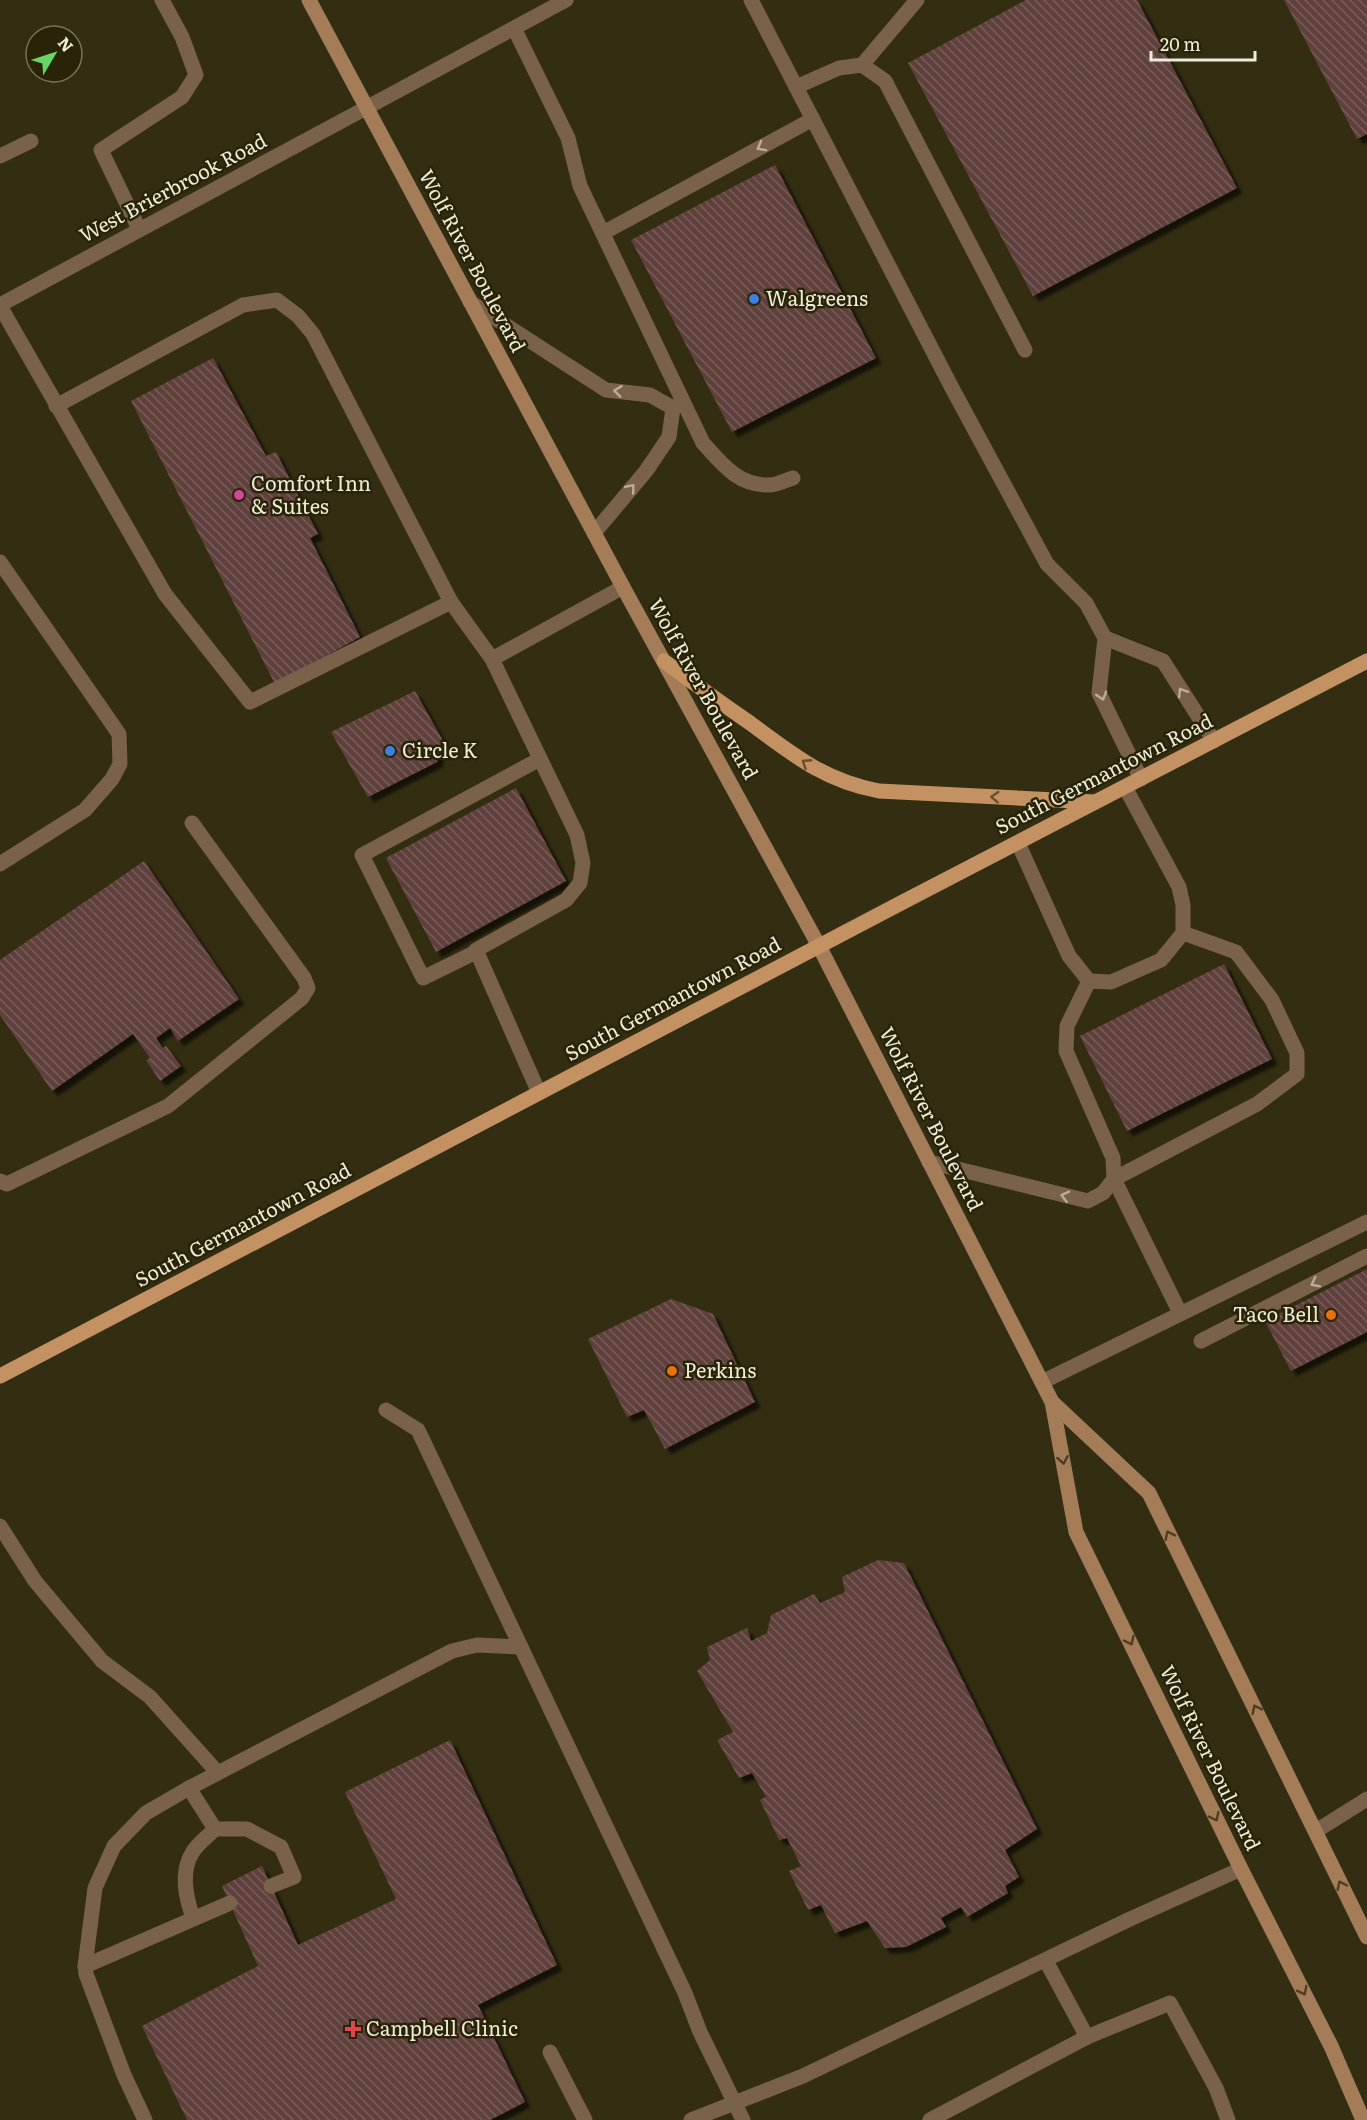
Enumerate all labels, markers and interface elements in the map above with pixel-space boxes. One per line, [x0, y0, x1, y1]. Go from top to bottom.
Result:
north arrow [24, 24, 84, 84]
scale bar [1151, 24, 1254, 62]
text: 20 m [1160, 30, 1201, 57]
text: N [53, 31, 80, 57]
street label: West Brierbrook Road [73, 124, 271, 248]
one-way arrow [757, 140, 768, 151]
street label: Wolf River Boulevard [413, 163, 535, 357]
place label: Walgreens [766, 282, 868, 312]
marker: Walgreens [747, 292, 761, 306]
one-way arrow [614, 385, 623, 398]
place label: Comfort Inn & Suites [251, 467, 371, 520]
one-way arrow [624, 484, 635, 495]
marker: Comfort Inn & Suites [232, 488, 246, 502]
street label: Wolf River Boulevard [642, 592, 767, 784]
one-way arrow [1179, 687, 1190, 698]
one-way arrow [1095, 690, 1107, 701]
street label: South Germantown Road [989, 704, 1217, 840]
place label: Circle K [402, 734, 478, 764]
marker: Circle K [383, 744, 397, 758]
one-way arrow [802, 759, 813, 770]
one-way arrow [990, 791, 999, 804]
street label: South Germantown Road [559, 927, 785, 1067]
street label: Wolf River Boulevard [873, 1021, 992, 1215]
street label: South Germantown Road [129, 1153, 355, 1293]
one-way arrow [1061, 1190, 1071, 1203]
one-way arrow [1310, 1275, 1321, 1287]
place label: Taco Bell [1233, 1298, 1319, 1328]
marker: Taco Bell [1324, 1308, 1338, 1322]
place label: Perkins [684, 1354, 756, 1384]
marker: Perkins [665, 1364, 679, 1378]
one-way arrow [1056, 1455, 1069, 1465]
one-way arrow [1165, 1530, 1177, 1541]
one-way arrow [1122, 1635, 1134, 1646]
street label: Wolf River Boulevard [1154, 1659, 1270, 1855]
one-way arrow [1251, 1705, 1263, 1716]
one-way arrow [1208, 1810, 1220, 1821]
one-way arrow [1337, 1880, 1349, 1891]
one-way arrow [1296, 1984, 1307, 1995]
place label: Campbell Clinic [366, 2012, 518, 2042]
marker: Campbell Clinic [344, 2020, 362, 2038]

